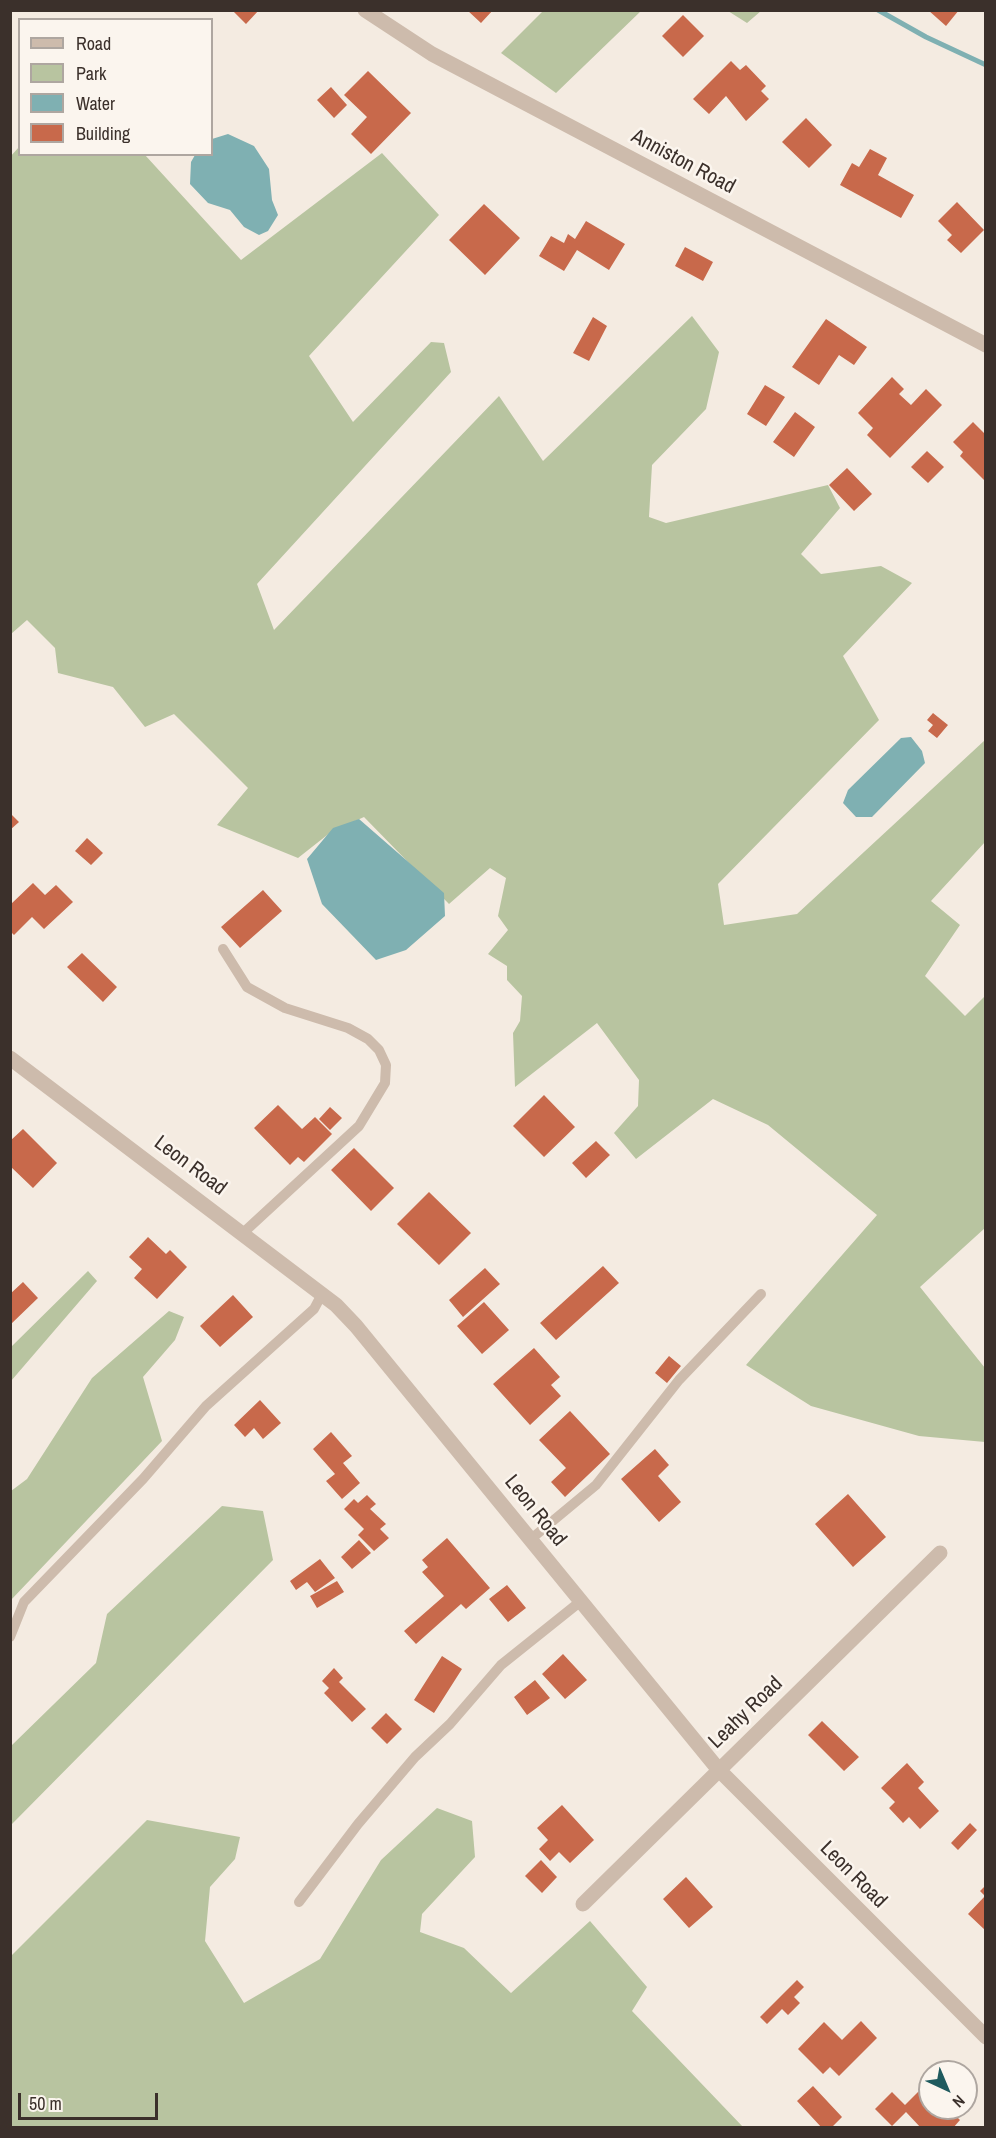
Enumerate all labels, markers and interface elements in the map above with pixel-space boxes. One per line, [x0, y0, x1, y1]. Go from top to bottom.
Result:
legend [18, 18, 213, 156]
text: Road [76, 31, 111, 56]
text: Park [76, 61, 106, 86]
text: Water [76, 91, 115, 116]
text: Building [76, 121, 130, 146]
street label: Anniston Road [627, 124, 739, 200]
street label: Leon Road [149, 1131, 231, 1201]
street label: Leon Road [499, 1470, 571, 1552]
street label: Leahy Road [704, 1672, 788, 1754]
street label: Leon Road [814, 1836, 892, 1914]
north arrow [918, 2060, 978, 2120]
scale bar [21, 2081, 160, 2119]
text: N [948, 2090, 970, 2113]
text: 50 m [29, 2091, 62, 2116]

